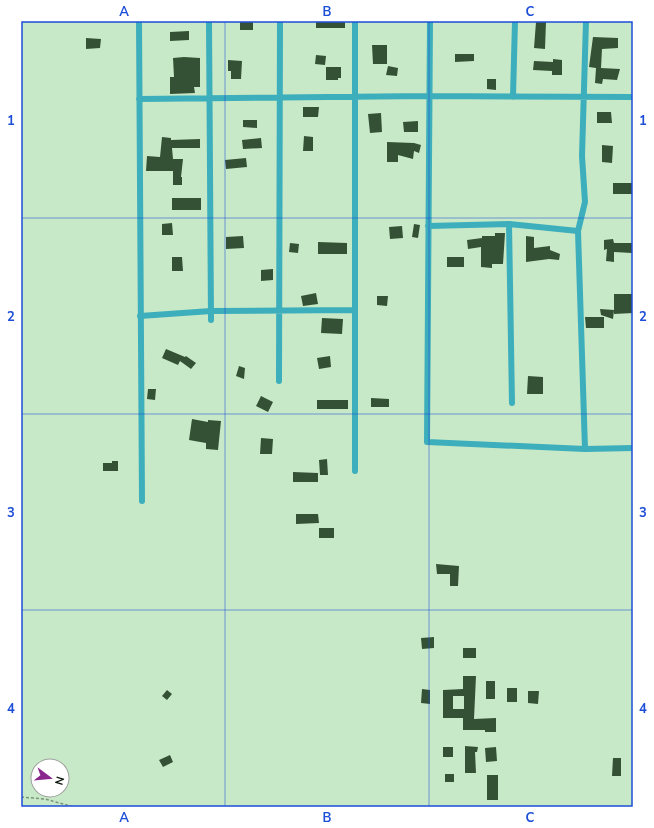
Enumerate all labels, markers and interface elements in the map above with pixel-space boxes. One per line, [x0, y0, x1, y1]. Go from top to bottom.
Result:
text: A [119, 3, 129, 21]
text: B [323, 3, 332, 21]
text: C [526, 3, 535, 21]
text: 1 [7, 112, 15, 130]
text: 1 [639, 112, 647, 130]
text: 2 [7, 308, 15, 326]
text: 2 [639, 308, 647, 326]
text: 3 [7, 504, 15, 522]
text: 3 [639, 504, 647, 522]
text: 4 [7, 700, 15, 718]
text: 4 [639, 700, 647, 718]
north arrow [30, 758, 70, 798]
text: N [51, 775, 67, 787]
text: A [119, 809, 129, 827]
text: B [323, 809, 332, 827]
text: C [526, 809, 535, 827]

